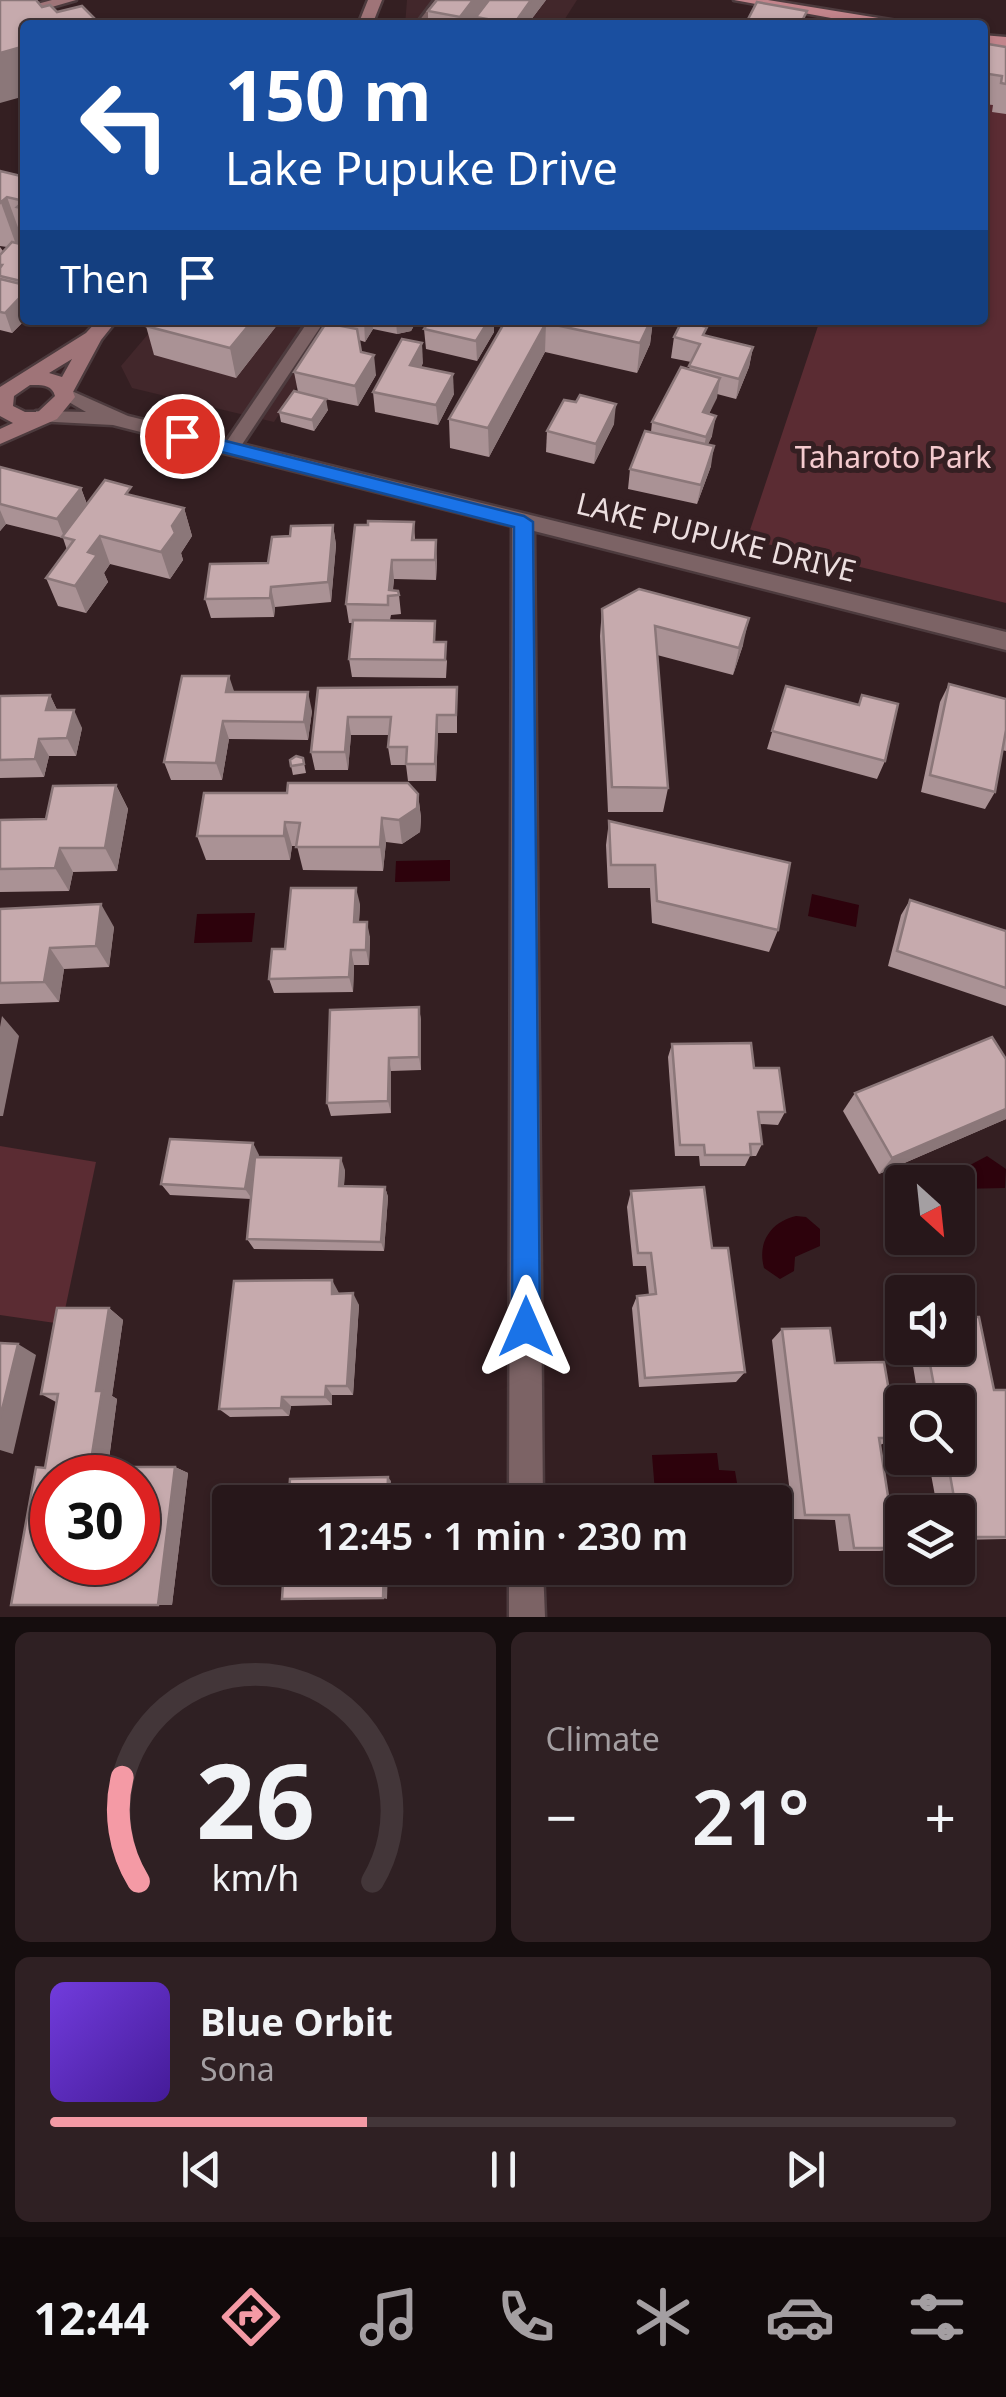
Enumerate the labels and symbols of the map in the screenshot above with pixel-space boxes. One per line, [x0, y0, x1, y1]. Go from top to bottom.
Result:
pin [140, 394, 225, 479]
park label: Taharoto Park [795, 436, 991, 477]
street label: LAKE PUPUKE DRIVE [572, 482, 860, 591]
north arrow [885, 1165, 975, 1255]
position arrow [474, 1275, 578, 1379]
speed limit sign: 30 [30, 1455, 160, 1585]

